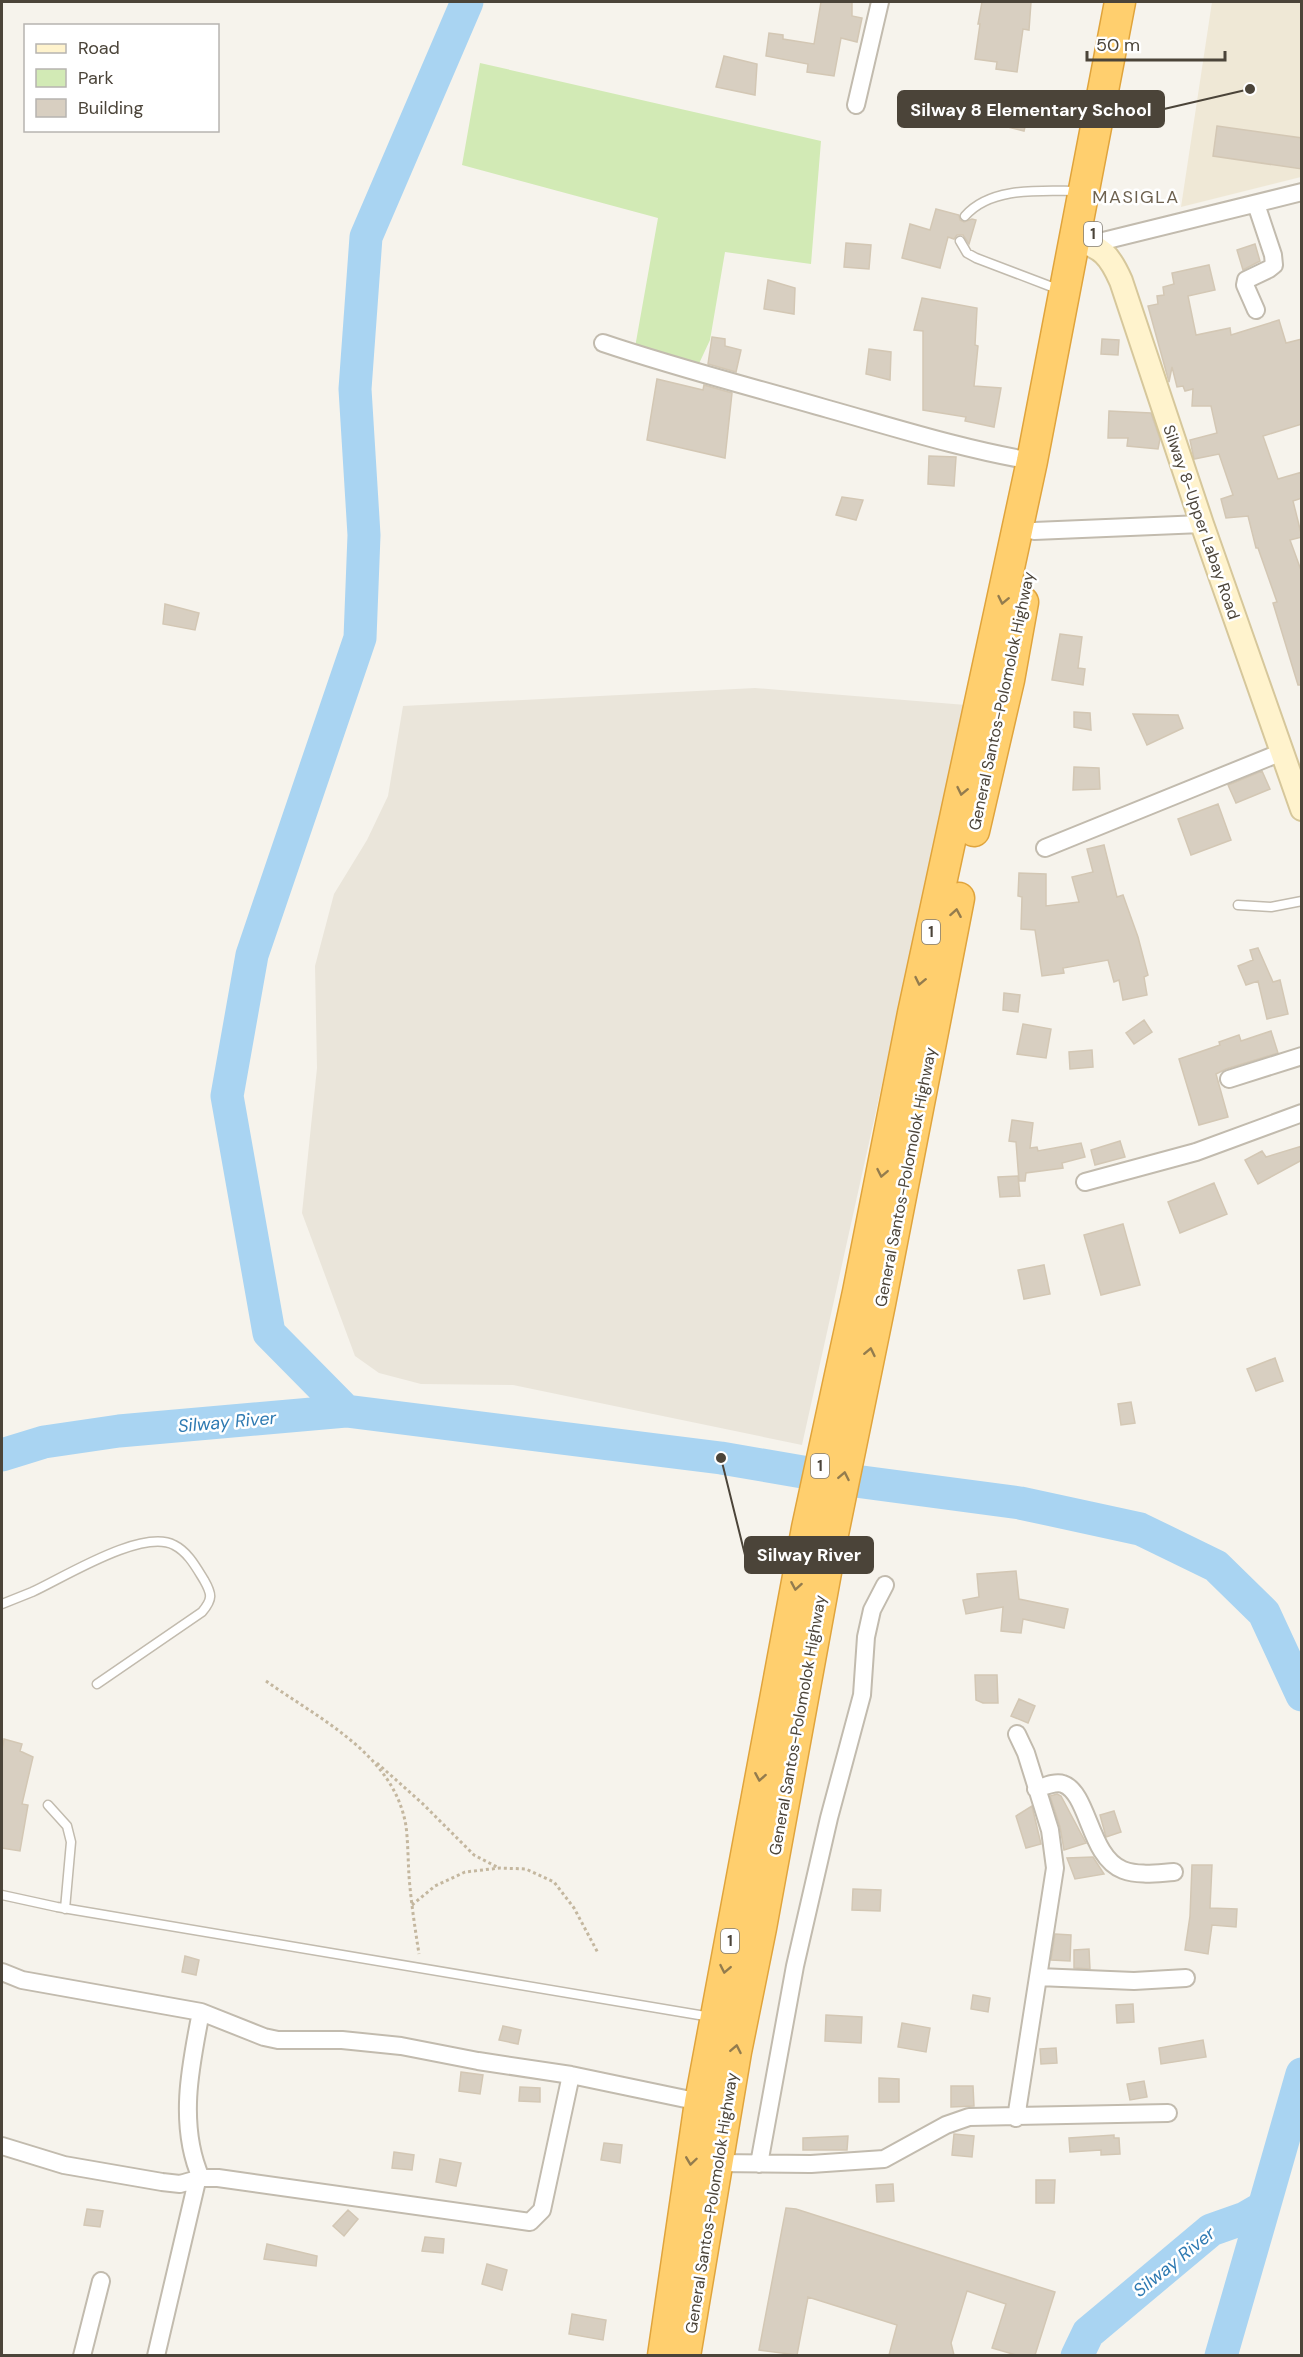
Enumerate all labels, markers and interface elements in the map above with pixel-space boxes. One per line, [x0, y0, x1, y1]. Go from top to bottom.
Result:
legend [24, 24, 219, 132]
scale bar [1087, 24, 1225, 62]
text: 50 m [1096, 33, 1140, 57]
text: Road [78, 36, 120, 60]
text: Park [78, 66, 114, 90]
callout: Silway 8 Elementary School [898, 91, 1164, 127]
text: Building [78, 96, 143, 120]
text: Silway 8 Elementary School [910, 98, 1152, 122]
district label: MASIGLA [1092, 185, 1180, 209]
road number: 1 [1084, 222, 1102, 246]
street label: Silway 8-Upper Labay Road [1158, 422, 1245, 622]
street label: General Santos-Polomolok Highway [964, 570, 1039, 832]
one-way arrow [997, 595, 1010, 605]
one-way arrow [956, 786, 969, 796]
one-way arrow [949, 908, 962, 918]
road number: 1 [922, 920, 940, 944]
one-way arrow [914, 976, 927, 986]
street label: General Santos-Polomolok Highway [870, 1045, 941, 1309]
one-way arrow [876, 1167, 889, 1177]
one-way arrow [863, 1347, 876, 1357]
water label: Silway River [177, 1406, 278, 1438]
road number: 1 [811, 1454, 829, 1478]
one-way arrow [837, 1472, 850, 1482]
callout: Silway River [745, 1537, 873, 1573]
text: Silway River [757, 1543, 861, 1567]
one-way arrow [790, 1580, 803, 1590]
street label: General Santos-Polomolok Highway [764, 1593, 831, 1857]
one-way arrow [755, 1773, 767, 1782]
road number: 1 [721, 1929, 739, 1953]
one-way arrow [719, 1964, 732, 1974]
one-way arrow [729, 2045, 742, 2055]
street label: General Santos-Polomolok Highway [680, 2071, 743, 2335]
one-way arrow [686, 2157, 698, 2166]
water label: Silway River [1128, 2221, 1221, 2302]

